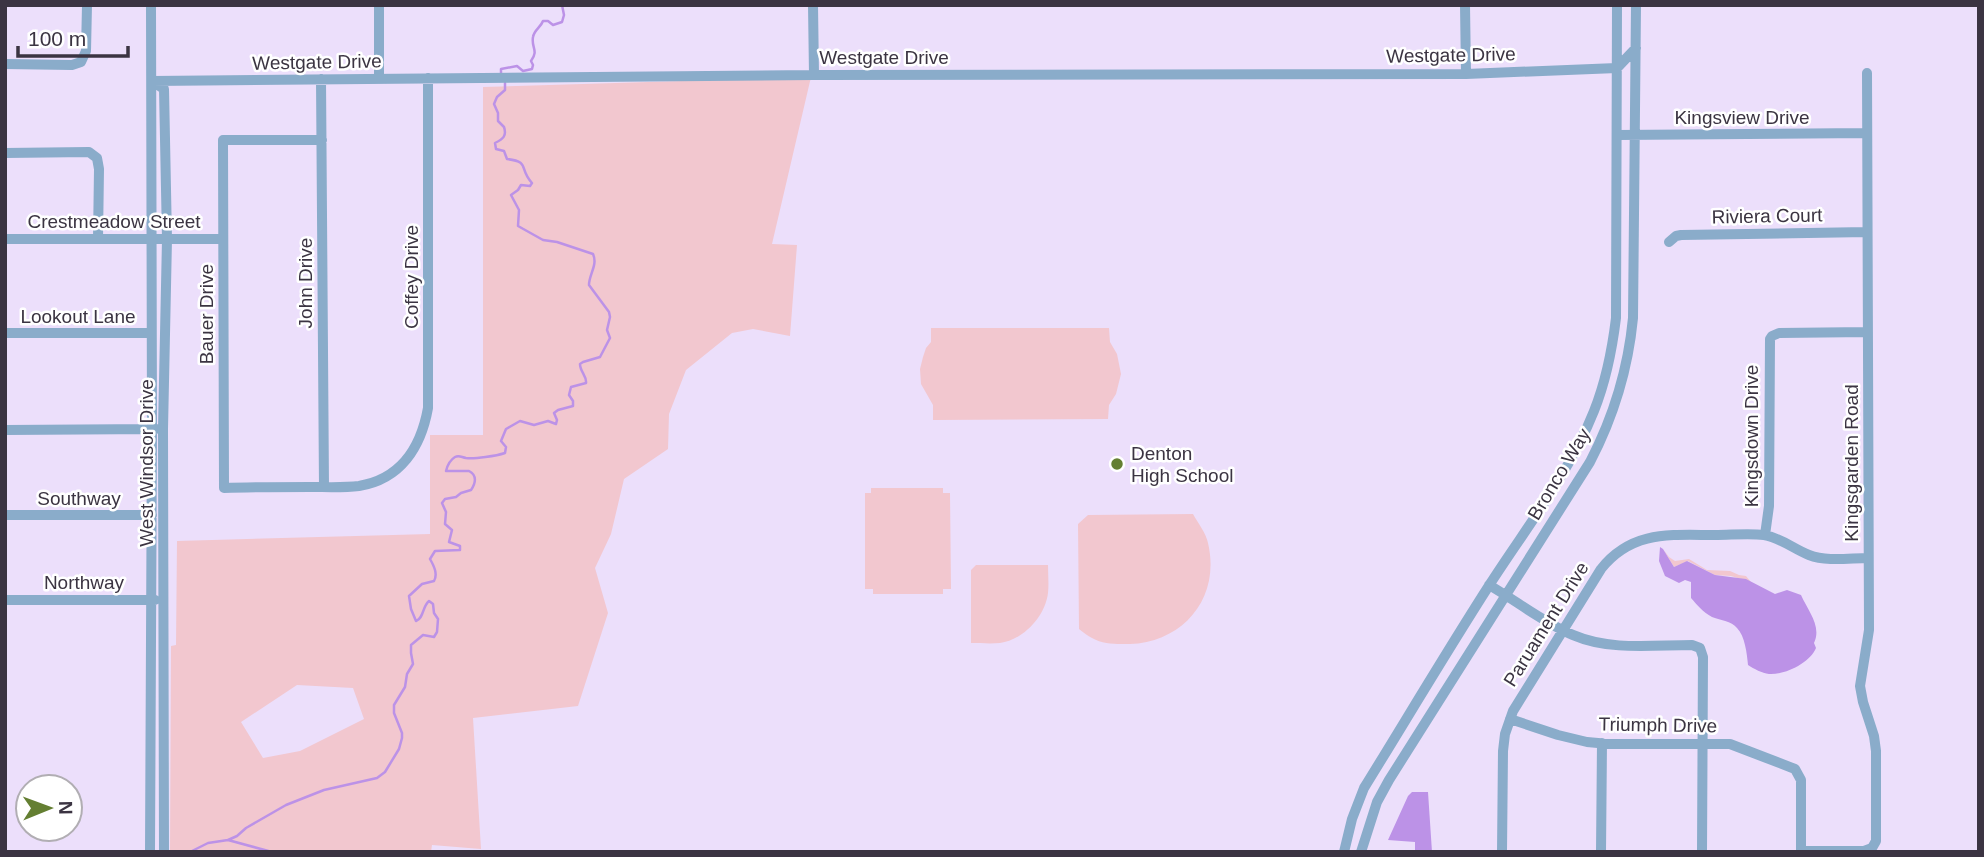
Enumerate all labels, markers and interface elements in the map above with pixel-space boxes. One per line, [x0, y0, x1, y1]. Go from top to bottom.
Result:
scale bar [18, 14, 128, 58]
text: 100 m [28, 27, 86, 50]
street label: Westgate Drive [1386, 43, 1516, 67]
street label: Westgate Drive [819, 47, 949, 68]
street label: Westgate Drive [252, 50, 382, 74]
street label: Kingsview Drive [1674, 107, 1810, 128]
street label: Riviera Court [1711, 205, 1823, 227]
street label: Crestmeadow Street [27, 211, 201, 232]
street label: Coffey Drive [401, 225, 422, 329]
street label: John Drive [295, 238, 316, 328]
street label: Bauer Drive [196, 264, 217, 364]
street label: Lookout Lane [20, 306, 136, 327]
street label: Kingsdown Drive [1741, 365, 1762, 507]
street label: West Windsor Drive [136, 379, 157, 547]
street label: Kingsgarden Road [1841, 384, 1862, 542]
street label: Bronco Way [1524, 424, 1595, 523]
place label: Denton High School [1131, 443, 1233, 486]
marker: Denton High School [1109, 456, 1125, 472]
street label: Southway [37, 488, 121, 509]
street label: Paruament Drive [1499, 558, 1593, 690]
street label: Northway [44, 572, 125, 593]
street label: Triumph Drive [1599, 713, 1717, 737]
north arrow [14, 773, 84, 843]
text: N [55, 801, 76, 815]

